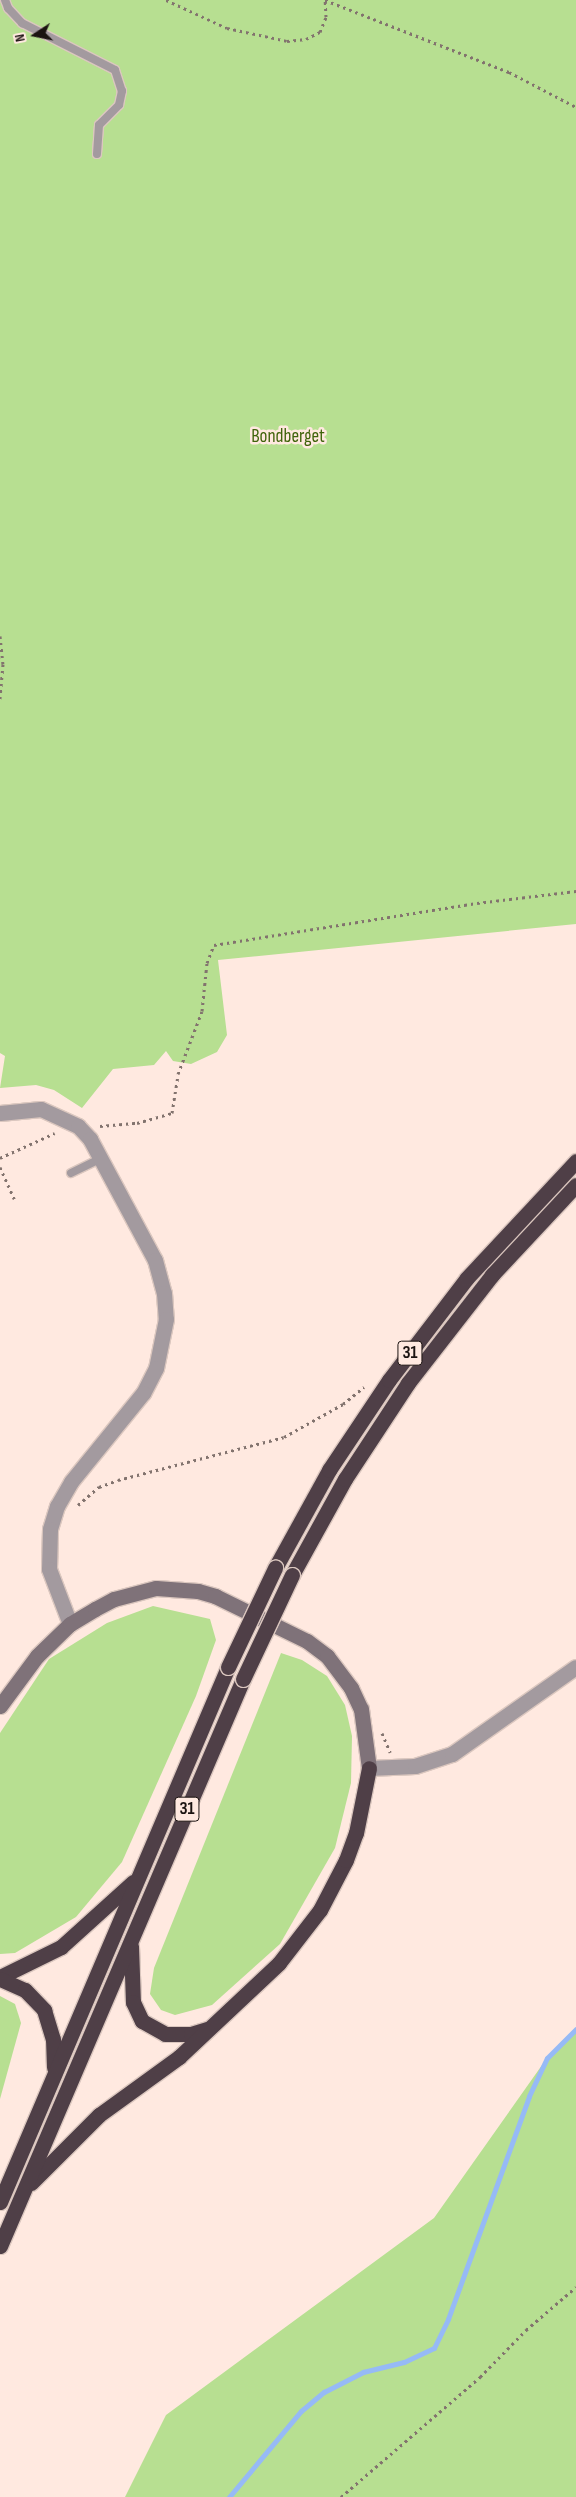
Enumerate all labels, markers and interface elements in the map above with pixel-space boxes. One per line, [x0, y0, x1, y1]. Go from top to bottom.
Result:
north arrow [10, 10, 60, 60]
text: N [11, 33, 29, 43]
park label: Bondberget [251, 426, 325, 448]
road number: 31 [396, 1338, 424, 1369]
road number: 31 [173, 1794, 201, 1825]

